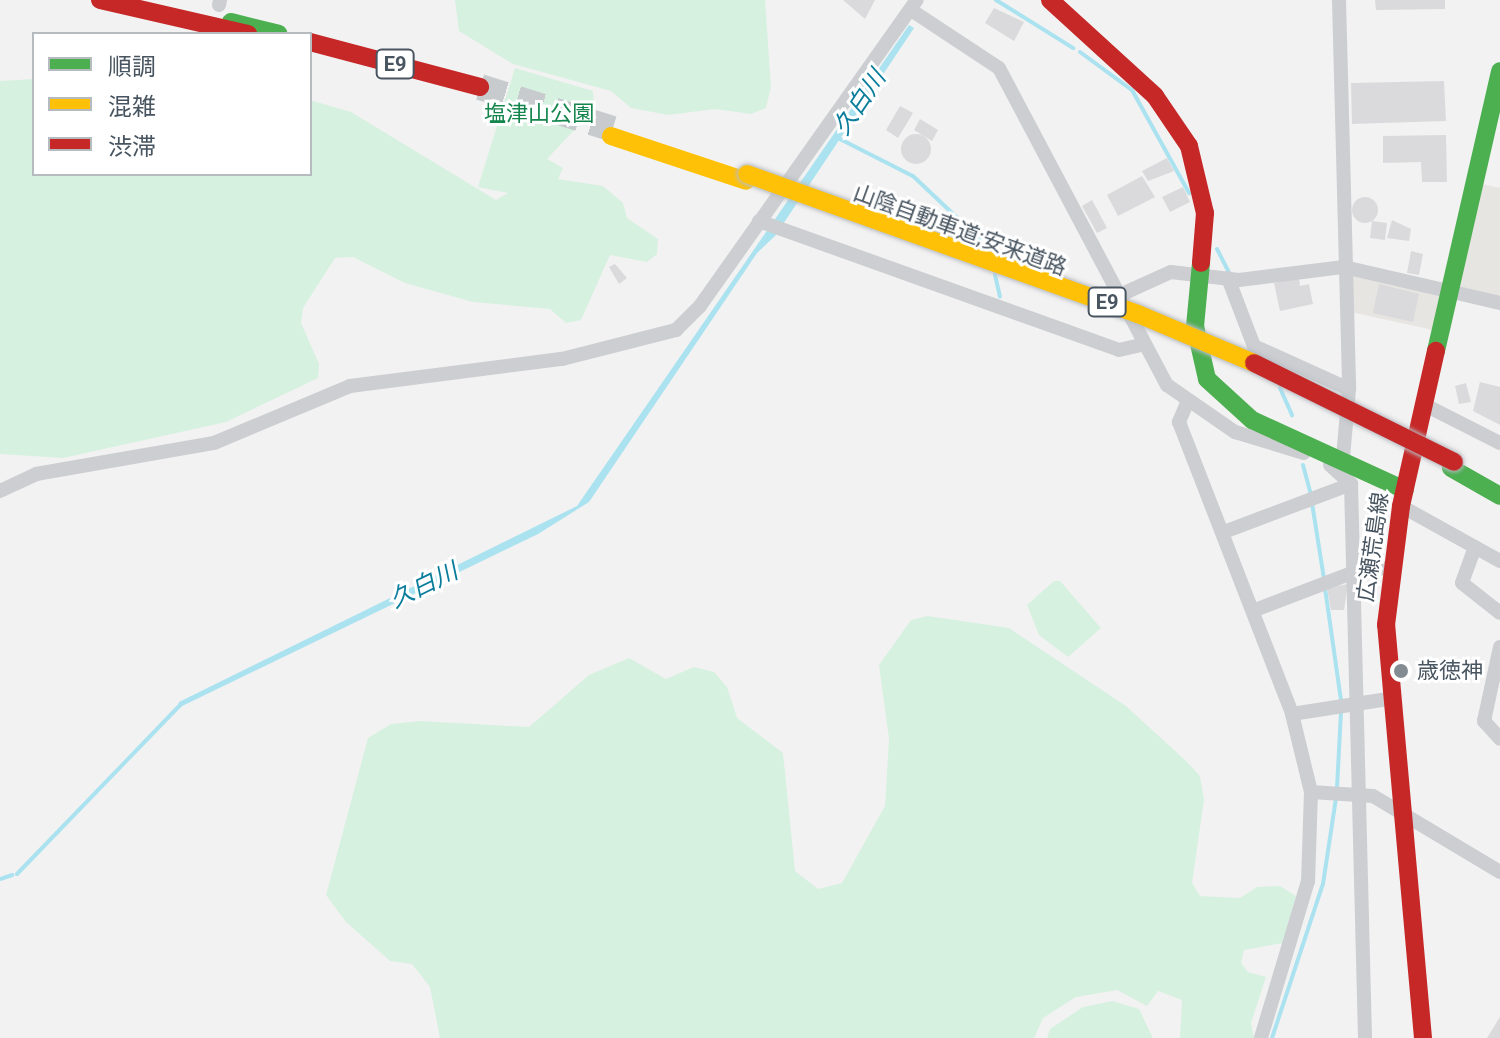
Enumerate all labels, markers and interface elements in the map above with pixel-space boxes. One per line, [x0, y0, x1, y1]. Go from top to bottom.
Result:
legend [32, 32, 312, 176]
road number: E9 [375, 48, 415, 80]
text: 順調 [108, 53, 156, 81]
water label: 久白川 [828, 65, 892, 141]
text: 混雑 [108, 93, 156, 121]
park label: 塩津山公園 [484, 101, 594, 127]
text: 渋滞 [108, 133, 156, 161]
street label: 山陰自動車道;安来道路 [850, 179, 1070, 281]
road number: E9 [1087, 286, 1127, 318]
street label: 広瀬荒島線 [1352, 491, 1394, 603]
water label: 久白川 [385, 557, 463, 615]
place label: 歳徳神 [1417, 658, 1483, 684]
marker: 歳徳神 [1392, 662, 1410, 680]

